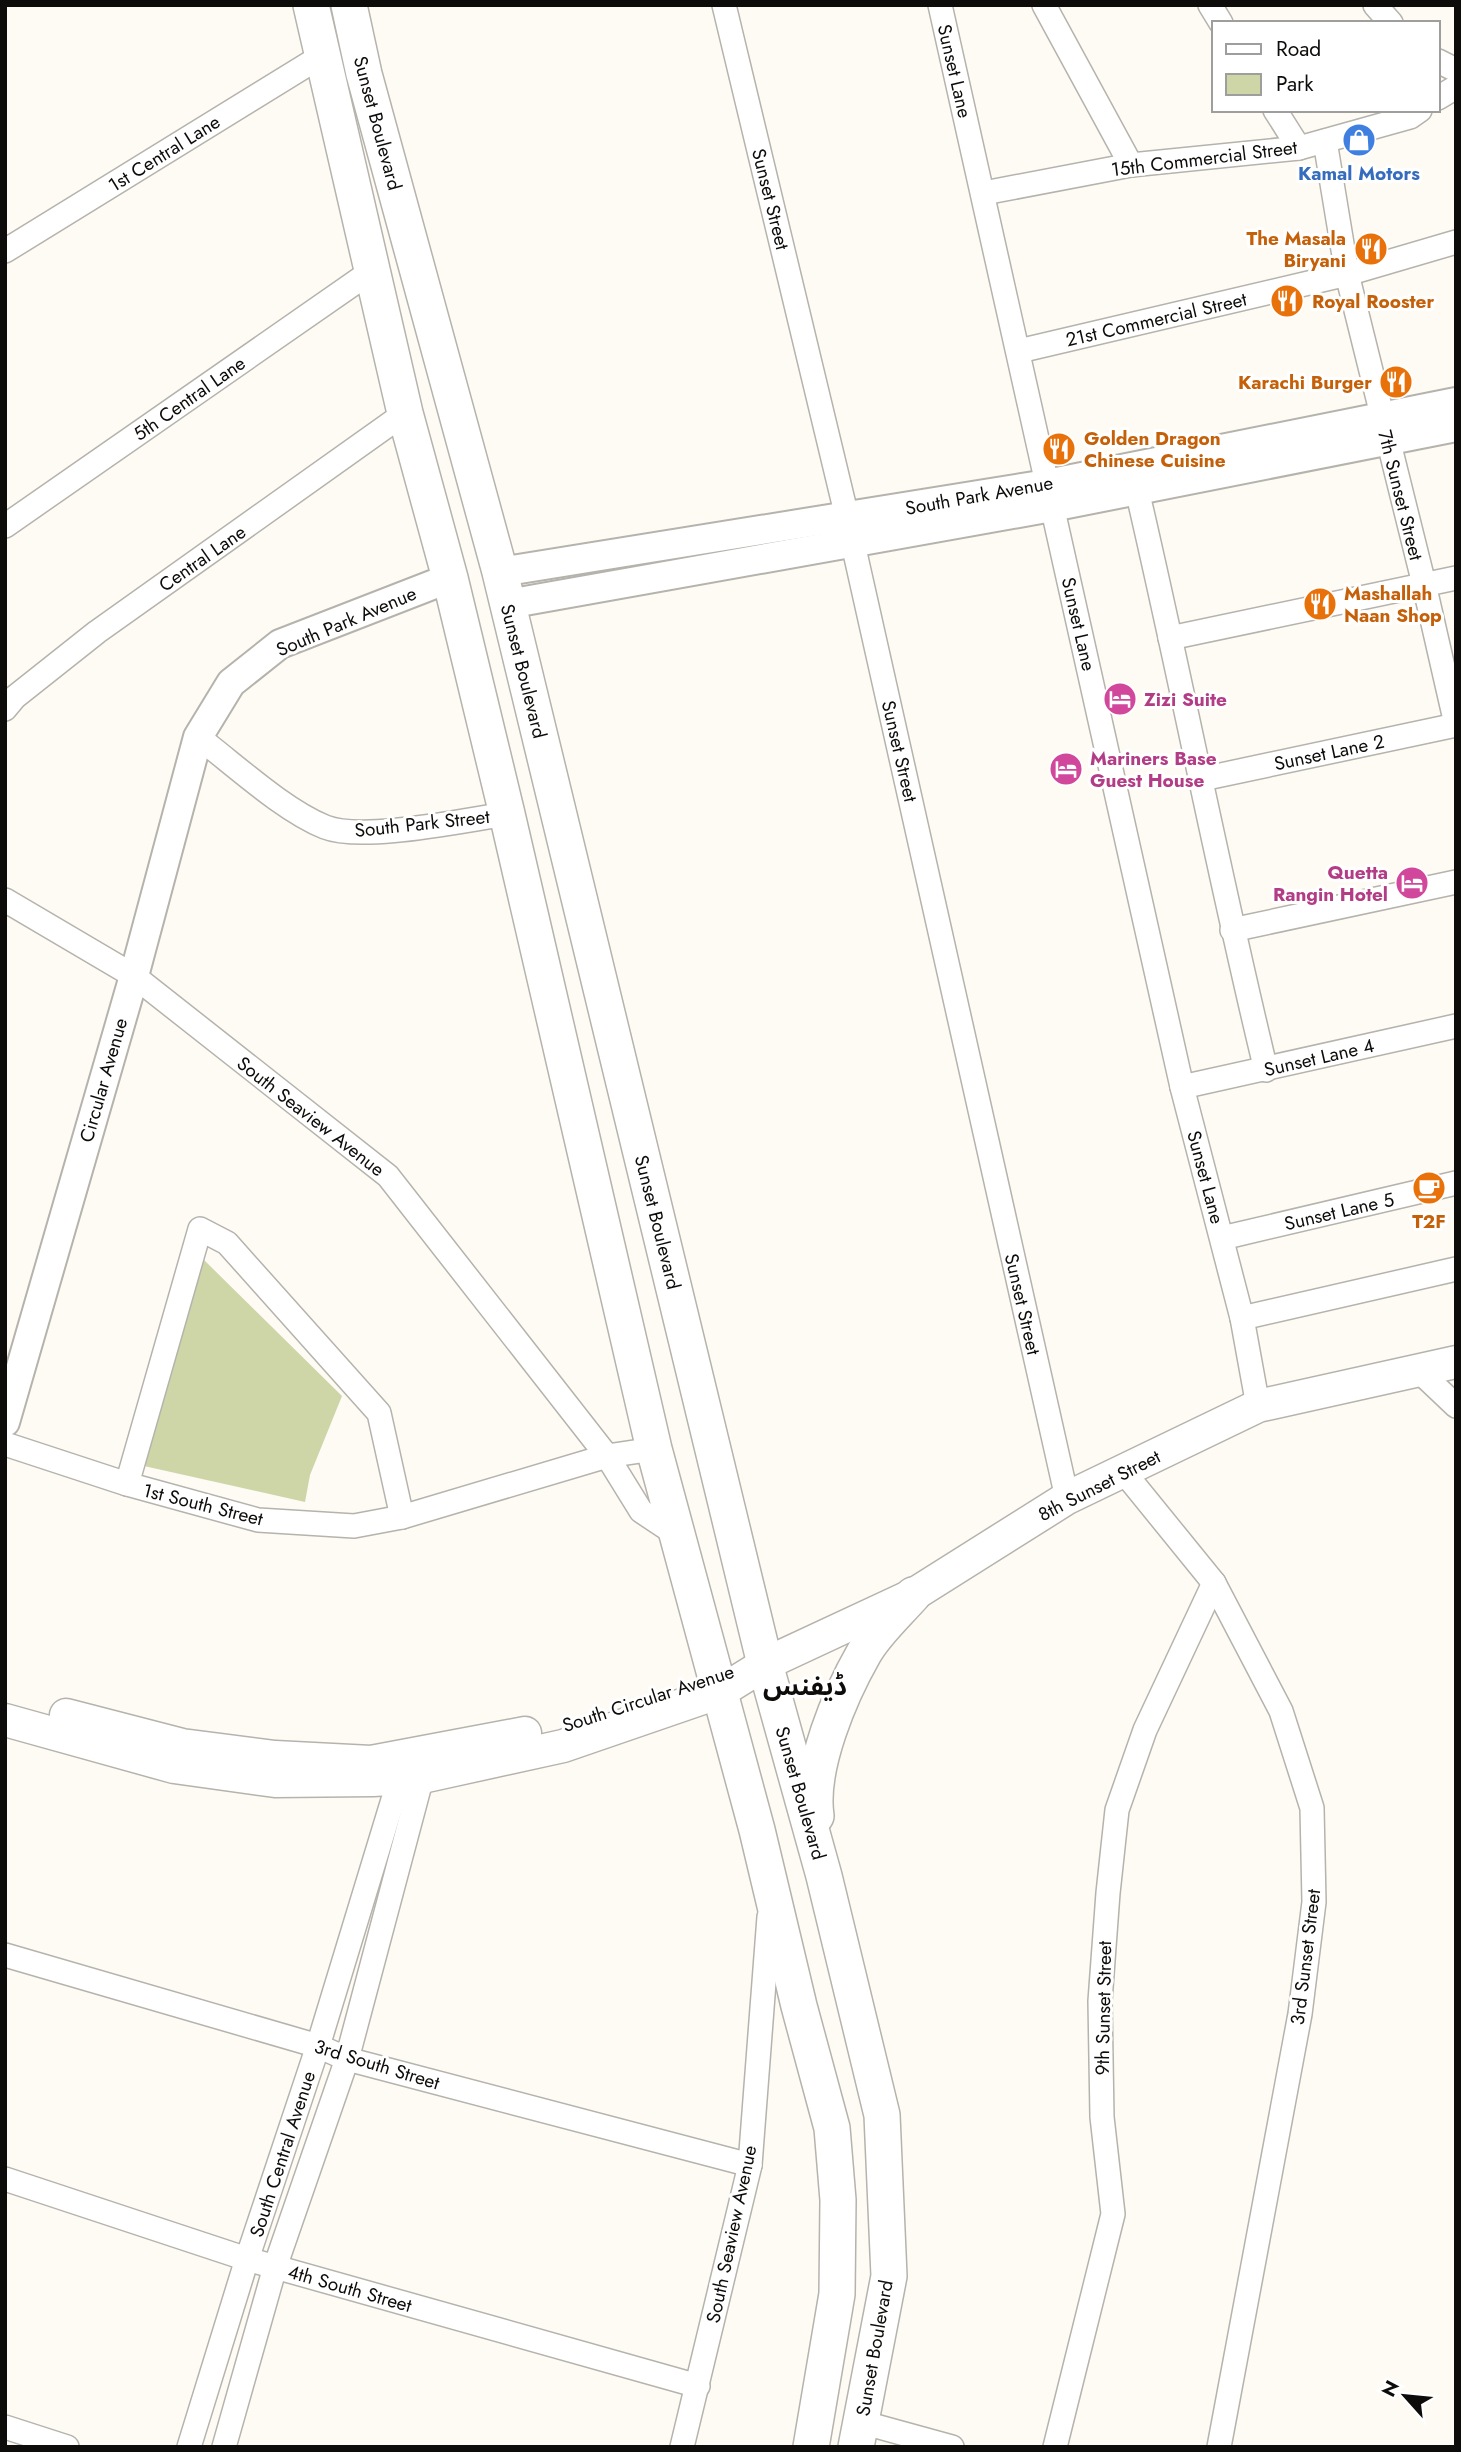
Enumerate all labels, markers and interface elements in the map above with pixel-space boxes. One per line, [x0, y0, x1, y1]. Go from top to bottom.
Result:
legend [1212, 21, 1440, 112]
street label: Sunset Lane [931, 22, 978, 121]
text: Road [1276, 34, 1321, 64]
street label: Sunset Boulevard [347, 53, 408, 193]
text: Park [1276, 69, 1314, 99]
street label: 1st Central Lane [103, 108, 225, 199]
shop icon: Kamal Motors [1340, 121, 1378, 159]
street label: 15th Commercial Street [1110, 134, 1299, 183]
street label: Sunset Street [745, 146, 796, 253]
place label: Kamal Motors [1298, 160, 1420, 187]
place label: The Masala Biryani [1246, 225, 1346, 274]
restaurant icon: The Masala Biryani [1352, 230, 1390, 268]
restaurant icon: Royal Rooster [1268, 282, 1306, 320]
street label: 21st Commercial Street [1063, 285, 1250, 353]
place label: Royal Rooster [1312, 288, 1434, 315]
street label: 5th Central Lane [128, 350, 251, 447]
restaurant icon: Karachi Burger [1377, 363, 1415, 401]
place label: Karachi Burger [1238, 369, 1372, 396]
place label: Golden Dragon Chinese Cuisine [1084, 425, 1226, 474]
street label: 7th Sunset Street [1371, 427, 1430, 564]
restaurant icon: Golden Dragon Chinese Cuisine [1040, 430, 1078, 468]
street label: South Park Avenue [903, 469, 1055, 522]
street label: Central Lane [153, 518, 251, 598]
street label: Sunset Lane [1055, 575, 1102, 674]
street label: South Park Avenue [272, 580, 421, 663]
place label: Mashallah Naan Shop [1344, 580, 1442, 629]
restaurant icon: Mashallah Naan Shop [1301, 585, 1339, 623]
street label: Sunset Boulevard [494, 601, 553, 741]
hotel icon: Zizi Suite [1101, 680, 1139, 718]
place label: Zizi Suite [1144, 686, 1227, 713]
street label: Sunset Street [875, 698, 924, 805]
street label: Sunset Lane 2 [1272, 728, 1387, 777]
place label: Mariners Base Guest House [1090, 745, 1217, 794]
hotel icon: Mariners Base Guest House [1047, 750, 1085, 788]
street label: South Park Street [353, 803, 491, 844]
place label: Quetta Rangin Hotel [1273, 859, 1388, 908]
hotel icon: Quetta Rangin Hotel [1393, 864, 1431, 902]
street label: Circular Avenue [73, 1015, 134, 1145]
street label: Sunset Lane 4 [1261, 1032, 1377, 1083]
street label: South Seaview Avenue [231, 1050, 390, 1183]
street label: Sunset Lane [1180, 1128, 1231, 1227]
street label: Sunset Boulevard [628, 1152, 687, 1292]
cafe icon: T2F [1410, 1169, 1448, 1207]
street label: Sunset Lane 5 [1282, 1186, 1397, 1237]
place label: T2F [1412, 1208, 1446, 1235]
street label: Sunset Street [998, 1251, 1047, 1358]
street label: 8th Sunset Street [1033, 1443, 1165, 1528]
street label: 1st South Street [140, 1477, 266, 1533]
street label: South Circular Avenue [559, 1658, 738, 1739]
district label: ڈیفنس [763, 1667, 847, 1705]
street label: Sunset Boulevard [769, 1723, 832, 1863]
street label: 3rd Sunset Street [1284, 1887, 1327, 2027]
street label: 9th Sunset Street [1089, 1940, 1118, 2076]
street label: 3rd South Street [311, 2033, 443, 2096]
street label: South Central Avenue [243, 2067, 322, 2241]
street label: South Seaview Avenue [699, 2143, 764, 2325]
street label: 4th South Street [285, 2258, 415, 2319]
street label: Sunset Boulevard [849, 2278, 900, 2418]
north arrow [1370, 2361, 1440, 2431]
text: N [1375, 2376, 1406, 2401]

